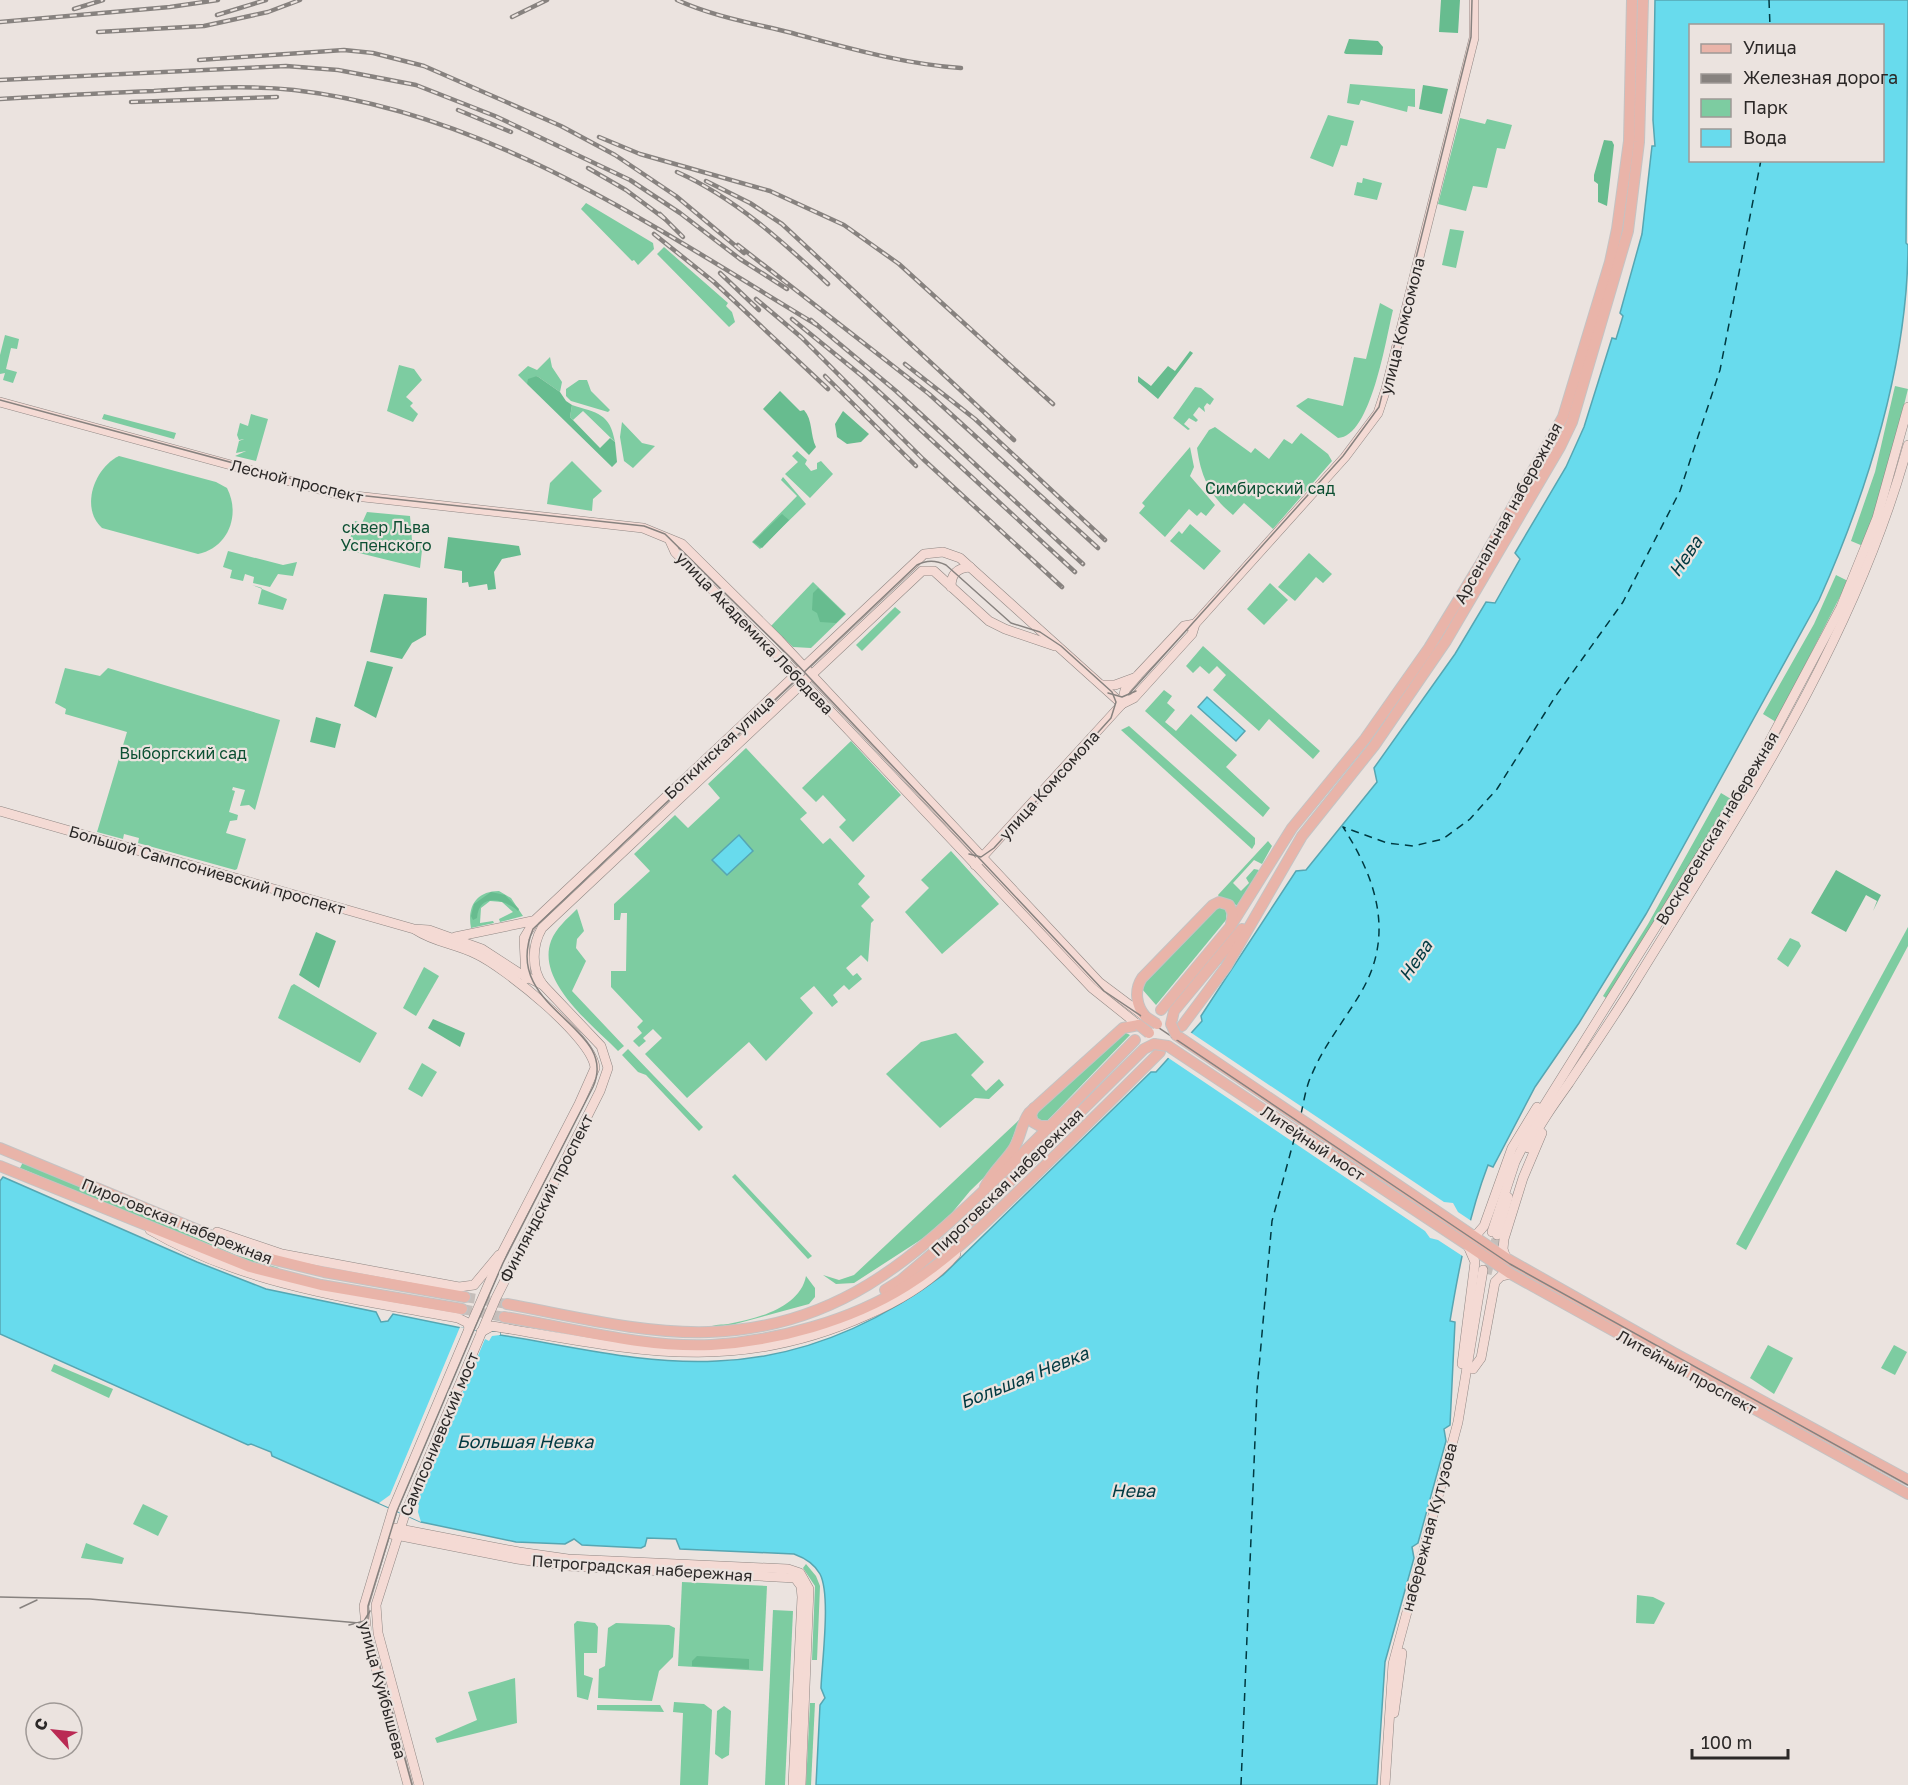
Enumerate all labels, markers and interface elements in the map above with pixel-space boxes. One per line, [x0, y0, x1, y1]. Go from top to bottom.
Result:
legend [1689, 24, 1884, 162]
text: Улица [1743, 36, 1797, 58]
text: Железная дорога [1743, 66, 1898, 88]
text: Парк [1743, 96, 1788, 118]
text: Вода [1743, 126, 1787, 148]
street label: улица Комсомола [1375, 255, 1429, 397]
street label: Арсенальная набережная [1450, 419, 1566, 607]
street label: Лесной проспект [228, 455, 366, 507]
park label: Симбирский сад [1205, 478, 1335, 498]
park label: сквер Льва Успенского [340, 517, 432, 555]
water label: Нева [1663, 531, 1707, 581]
street label: улица Академика Лебедева [672, 547, 838, 719]
street label: Боткинская улица [660, 691, 778, 803]
street label: улица Комсомола [995, 726, 1103, 844]
street label: Воскресенская набережная [1651, 728, 1783, 928]
park label: Выборгский сад [119, 743, 247, 763]
street label: Большой Сампсониевский проспект [67, 821, 348, 919]
water label: Нева [1393, 935, 1437, 985]
street label: Литейный мост [1257, 1101, 1369, 1185]
street label: Пироговская набережная [927, 1104, 1087, 1260]
street label: Финляндский проспект [495, 1110, 597, 1286]
street label: Пироговская набережная [79, 1174, 275, 1268]
street label: Литейный проспект [1614, 1325, 1761, 1419]
water label: Большая Невка [956, 1341, 1092, 1413]
street label: Сампсониевский мост [395, 1349, 483, 1519]
water label: Большая Невка [457, 1430, 594, 1452]
street label: набережная Кутузова [1397, 1440, 1461, 1614]
water label: Нева [1111, 1479, 1156, 1501]
street label: Петроградская набережная [531, 1550, 753, 1586]
street label: улица Куйбышева [355, 1619, 411, 1761]
north arrow [24, 1701, 84, 1761]
text: С [29, 1715, 52, 1734]
scale bar [1692, 1722, 1788, 1760]
text: 100 m [1701, 1731, 1752, 1753]

